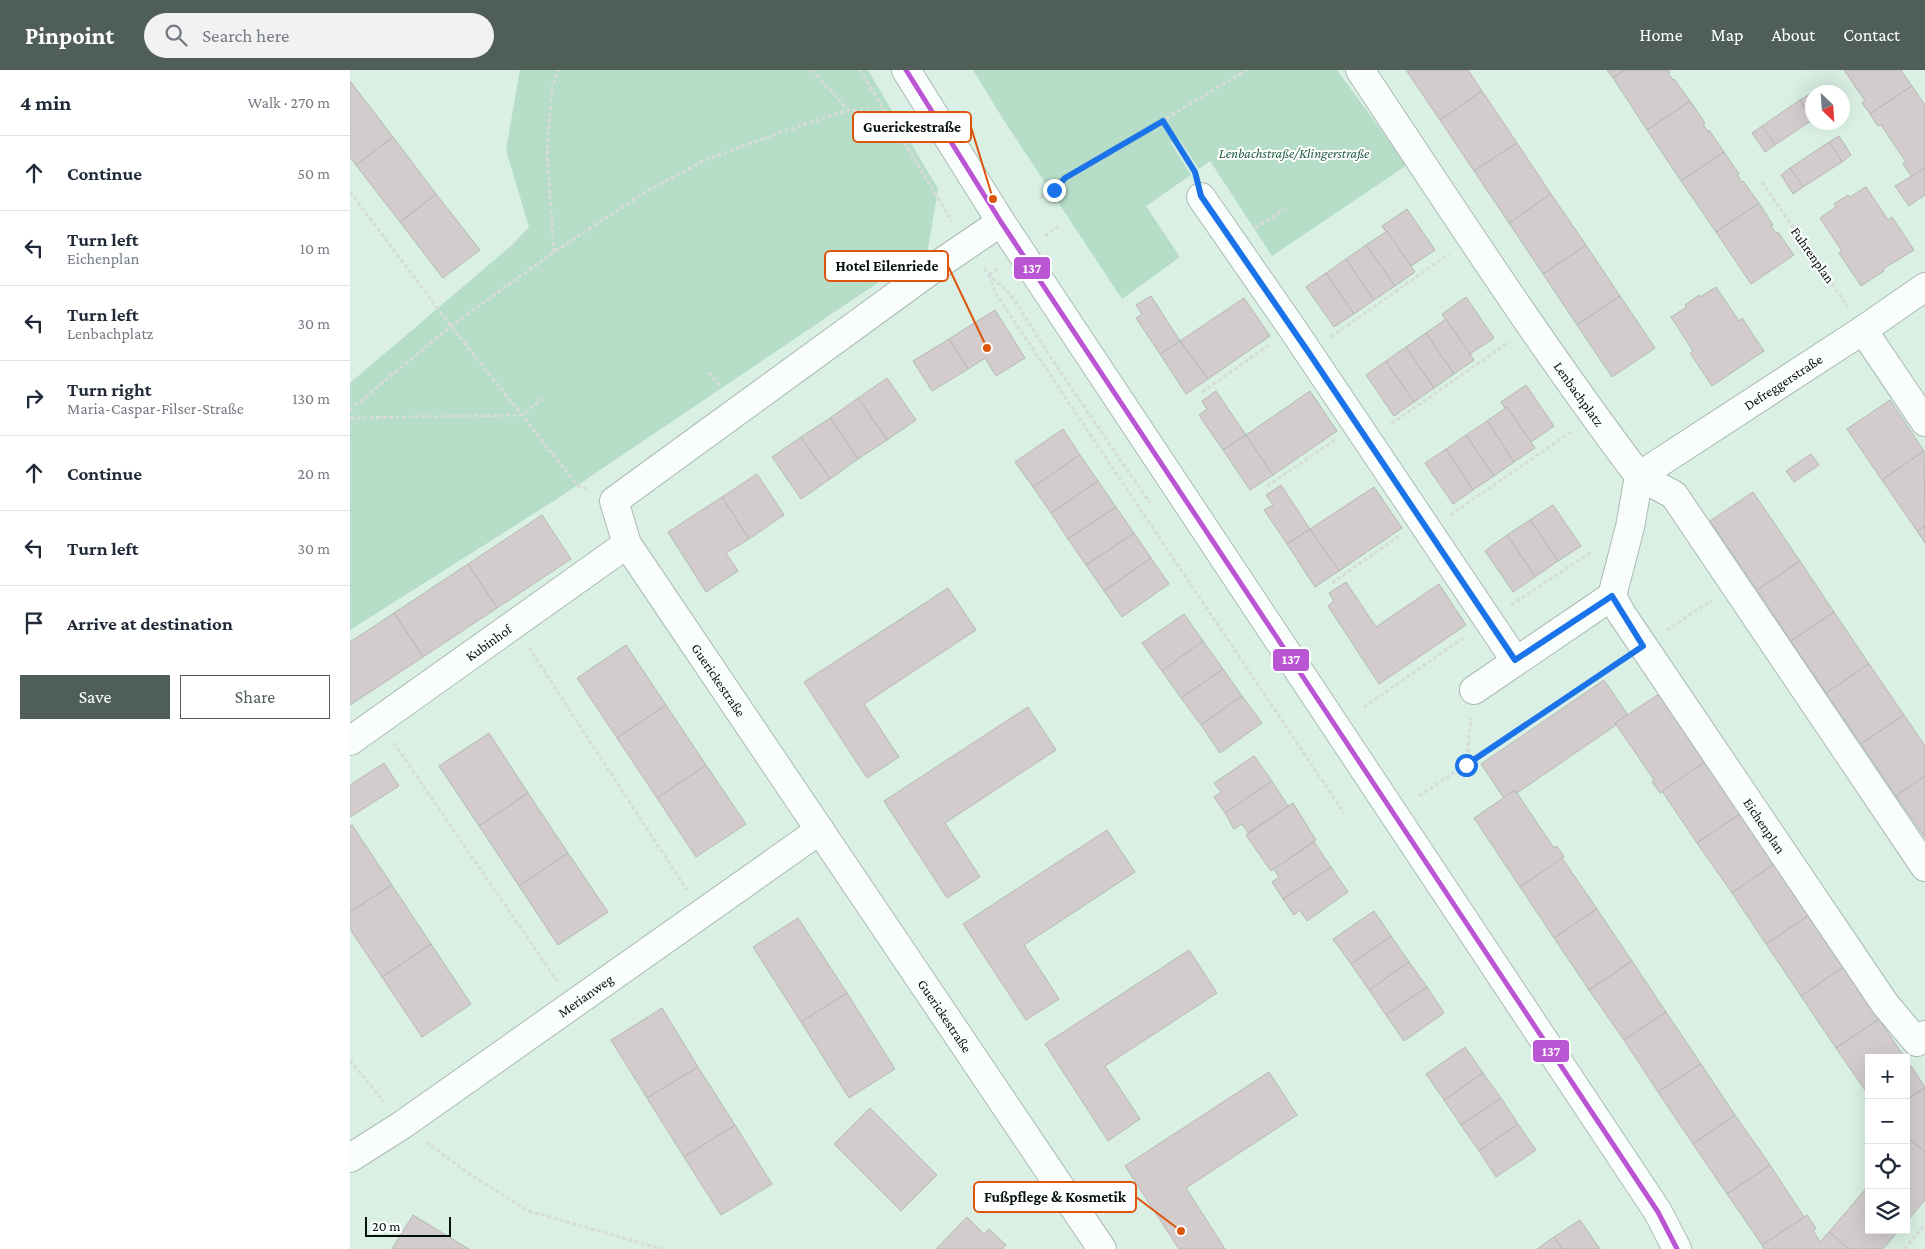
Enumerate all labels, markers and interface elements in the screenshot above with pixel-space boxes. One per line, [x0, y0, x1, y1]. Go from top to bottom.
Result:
search box [144, 13, 494, 58]
icon: search [162, 21, 190, 49]
text: Pinpoint [25, 22, 114, 49]
text: Search here [202, 25, 289, 46]
text: Home [1640, 25, 1683, 45]
text: Map [1711, 25, 1743, 45]
text: About [1771, 25, 1815, 45]
text: Contact [1843, 25, 1900, 45]
north arrow [1805, 85, 1850, 130]
text: 4 min [20, 91, 71, 115]
text: Walk · 270 m [248, 94, 330, 111]
callout: Guerickestraße [853, 112, 971, 142]
text: Guerickestraße [863, 119, 961, 135]
park label: Lenbachstraße/Klingerstraße [1219, 145, 1370, 161]
icon: ahead [20, 159, 48, 187]
text: Continue [67, 163, 142, 184]
text: 50 m [298, 165, 330, 182]
route end [1043, 179, 1066, 202]
street label: Fuhrenplan [1788, 224, 1838, 287]
text: Turn left [67, 229, 139, 250]
icon: left [20, 234, 48, 262]
text: 10 m [300, 240, 330, 257]
text: Eichenplan [67, 250, 139, 267]
callout: Hotel Eilenriede [825, 251, 948, 281]
line badge: 137 [1013, 256, 1051, 280]
text: Hotel Eilenriede [836, 258, 938, 274]
text: 137 [1023, 260, 1042, 276]
text: Turn left [67, 304, 139, 325]
icon: left [20, 309, 48, 337]
text: 30 m [298, 315, 330, 332]
text: Lenbachplatz [67, 325, 153, 342]
street label: Defreggerstraße [1741, 351, 1825, 413]
street label: Lenbachplatz [1550, 359, 1607, 429]
text: Turn right [67, 379, 152, 400]
icon: right [20, 384, 48, 412]
text: 130 m [292, 390, 330, 407]
text: Maria-Caspar-Filser-Straße [67, 400, 244, 417]
icon: ahead [20, 459, 48, 487]
text: Continue [67, 463, 142, 484]
text: 20 m [297, 465, 330, 482]
icon: left [20, 534, 48, 562]
text: Turn left [67, 538, 139, 559]
text: 30 m [298, 540, 330, 557]
icon: arrive [20, 609, 48, 637]
text: Arrive at destination [67, 613, 233, 634]
street label: Kubinhof [463, 620, 515, 664]
street label: Guerickestraße [688, 640, 749, 720]
line badge: 137 [1272, 648, 1310, 672]
text: 137 [1282, 651, 1301, 667]
button: Save [20, 675, 170, 719]
button: Share [180, 675, 330, 719]
route start [1455, 754, 1478, 777]
street label: Eichenplan [1740, 795, 1789, 857]
street label: Merianweg [555, 971, 616, 1020]
street label: Guerickestraße [915, 976, 975, 1056]
line badge: 137 [1532, 1039, 1570, 1063]
text: 137 [1542, 1043, 1561, 1059]
map controls [1865, 1054, 1910, 1234]
button: + [1865, 1054, 1910, 1099]
button: − [1865, 1099, 1910, 1144]
button: locate [1865, 1144, 1910, 1189]
callout: Fußpflege & Kosmetik [974, 1182, 1136, 1212]
text: Fußpflege & Kosmetik [984, 1189, 1127, 1205]
button: layers [1865, 1189, 1910, 1234]
scale bar [365, 1214, 451, 1237]
text: 20 m [372, 1218, 400, 1234]

